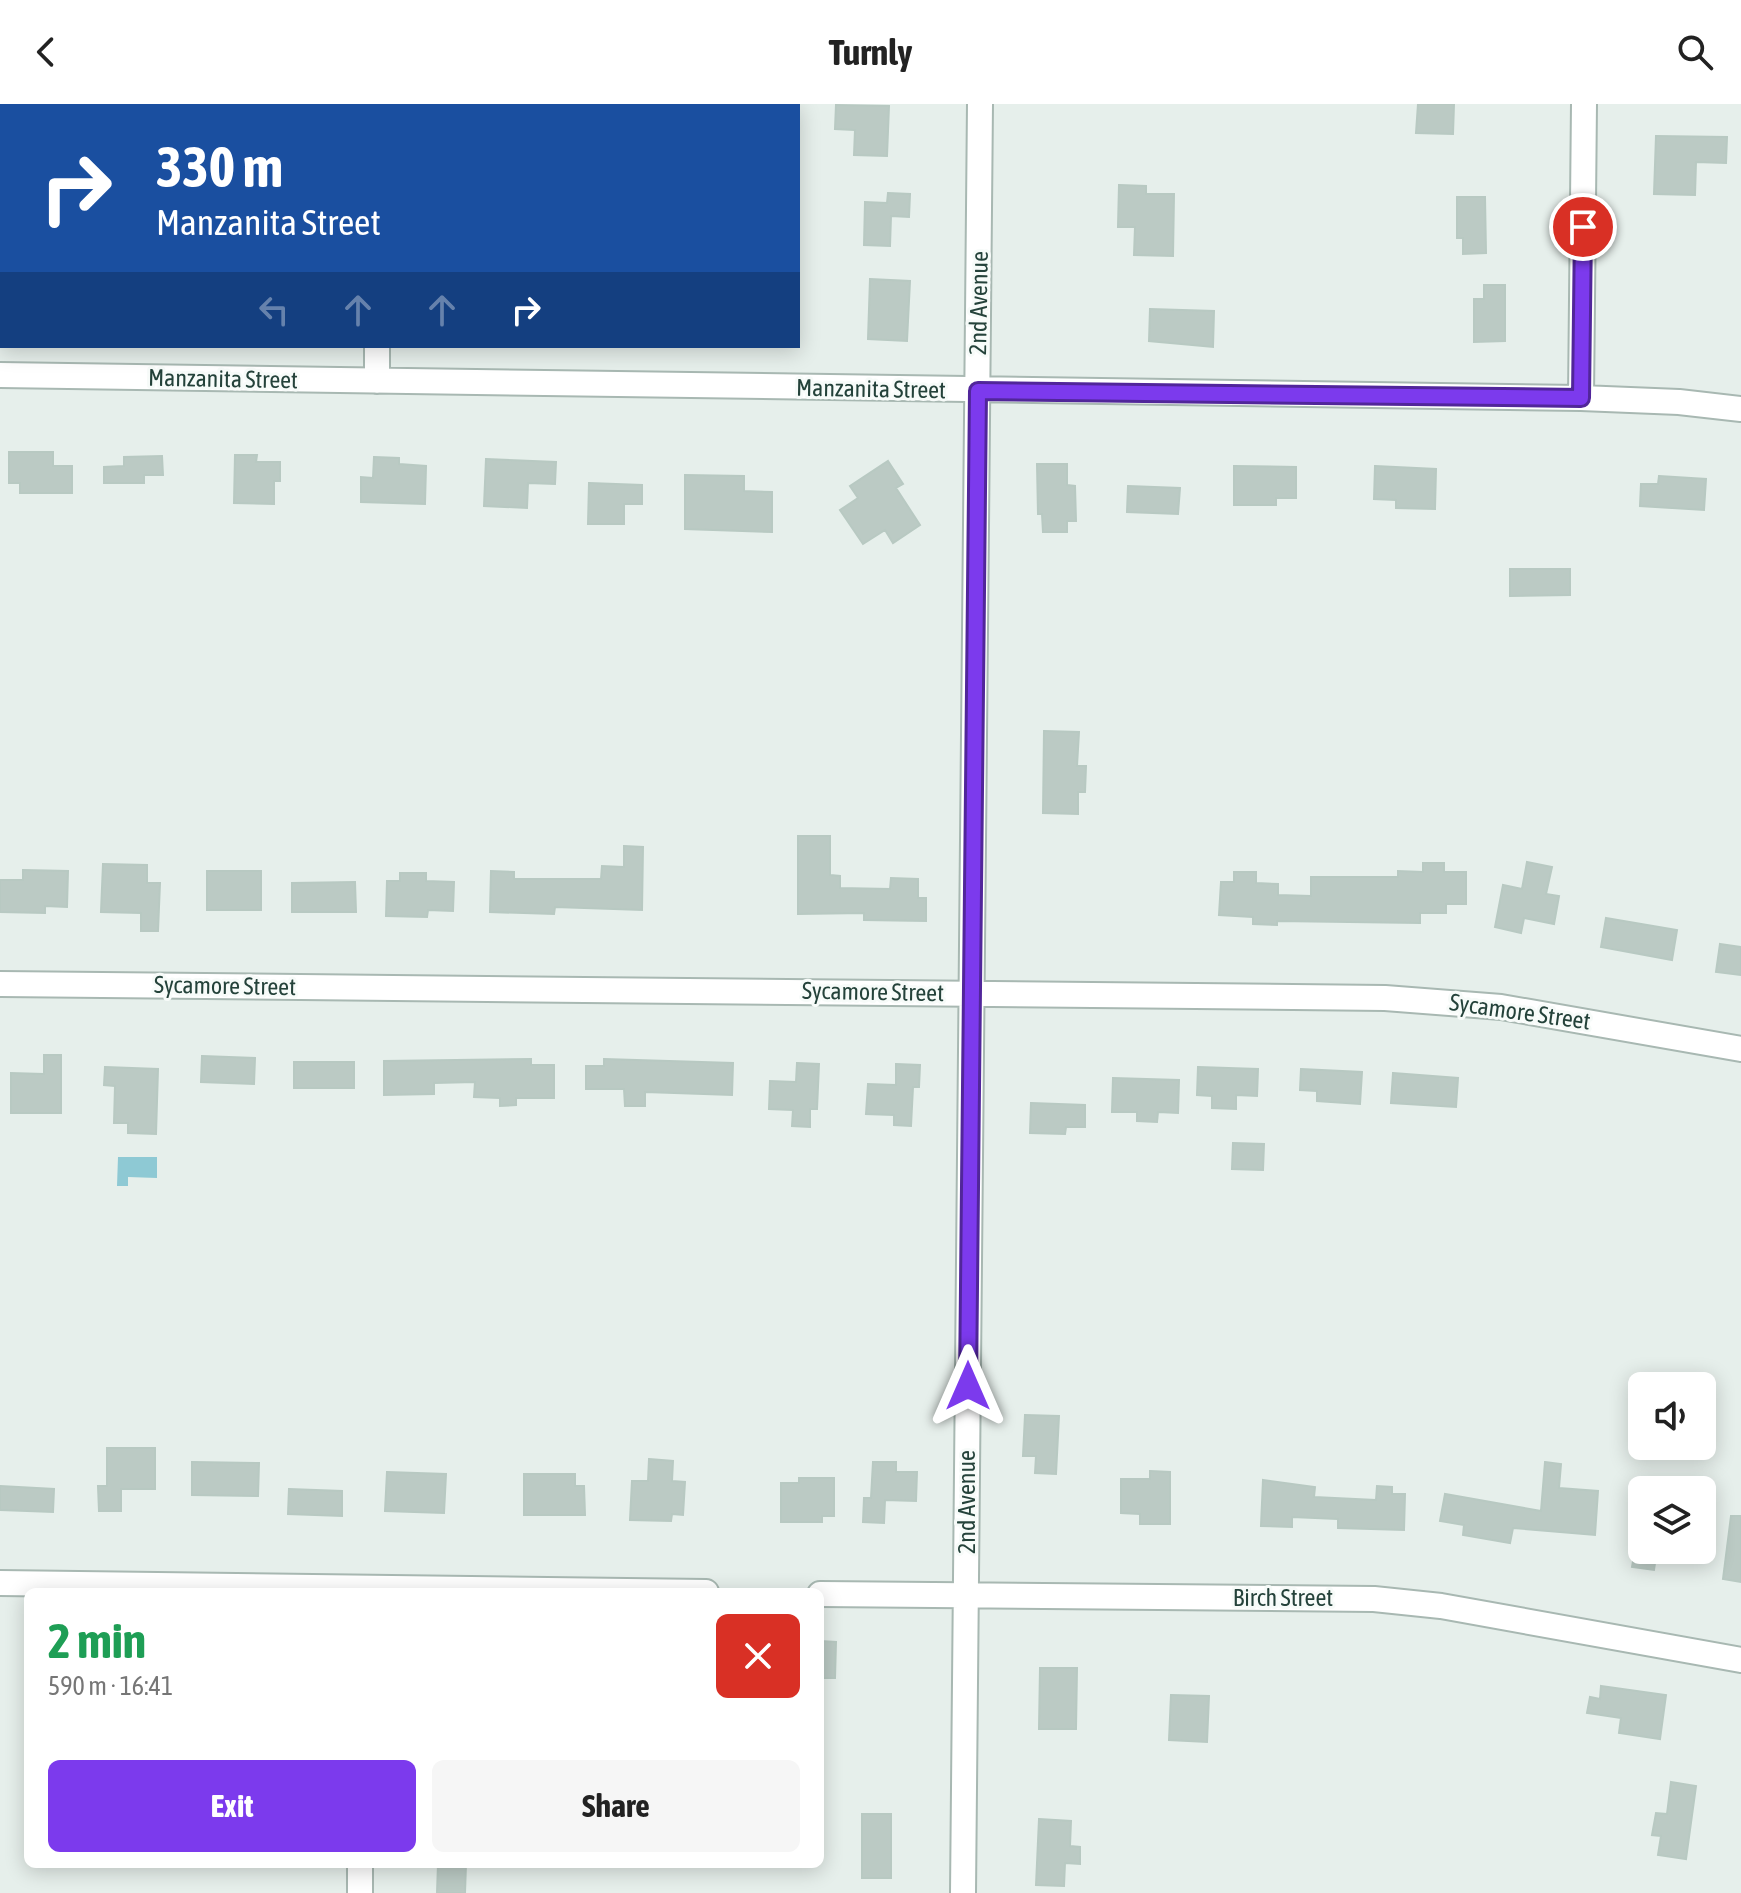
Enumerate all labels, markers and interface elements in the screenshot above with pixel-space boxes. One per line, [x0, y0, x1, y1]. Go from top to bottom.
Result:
icon: back [24, 30, 68, 74]
icon: search [1673, 30, 1717, 74]
text: Turnly [829, 31, 912, 73]
text: 330 m [156, 135, 283, 199]
icon: right [24, 136, 128, 240]
pin [1549, 193, 1617, 261]
text: Manzanita Street [156, 201, 381, 243]
icon: arrive [1561, 205, 1605, 249]
street label: 2nd Avenue [964, 251, 993, 355]
icon: left [252, 288, 296, 332]
icon: ahead [336, 288, 380, 332]
icon: ahead [420, 288, 464, 332]
icon: right [504, 288, 548, 332]
street label: Manzanita Street [148, 364, 298, 393]
street label: Manzanita Street [796, 374, 946, 403]
street label: Sycamore Street [154, 971, 296, 1000]
street label: Sycamore Street [802, 977, 944, 1006]
street label: Sycamore Street [1448, 988, 1592, 1035]
position arrow [926, 1344, 1010, 1428]
map controls [1628, 1372, 1716, 1564]
button: sound [1628, 1372, 1716, 1460]
street label: 2nd Avenue [953, 1450, 980, 1554]
button: layers [1628, 1476, 1716, 1564]
street label: Birch Street [1233, 1584, 1333, 1611]
text: 2 min [48, 1613, 146, 1668]
button: close [716, 1614, 800, 1698]
text: 590 m · 16:41 [48, 1671, 173, 1701]
button: Exit [48, 1760, 416, 1852]
button: Share [432, 1760, 800, 1852]

